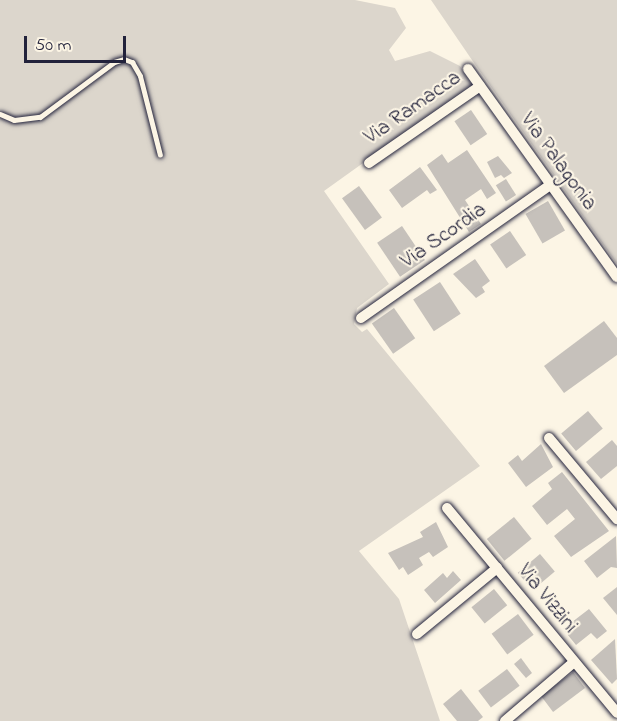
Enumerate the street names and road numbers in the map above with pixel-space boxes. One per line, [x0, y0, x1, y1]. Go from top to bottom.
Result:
street label: Via Ramacca [360, 66, 466, 150]
street label: Via Palagonia [514, 108, 602, 216]
street label: Via Scordia [396, 197, 492, 275]
street label: Via Vizzini [512, 559, 582, 639]

